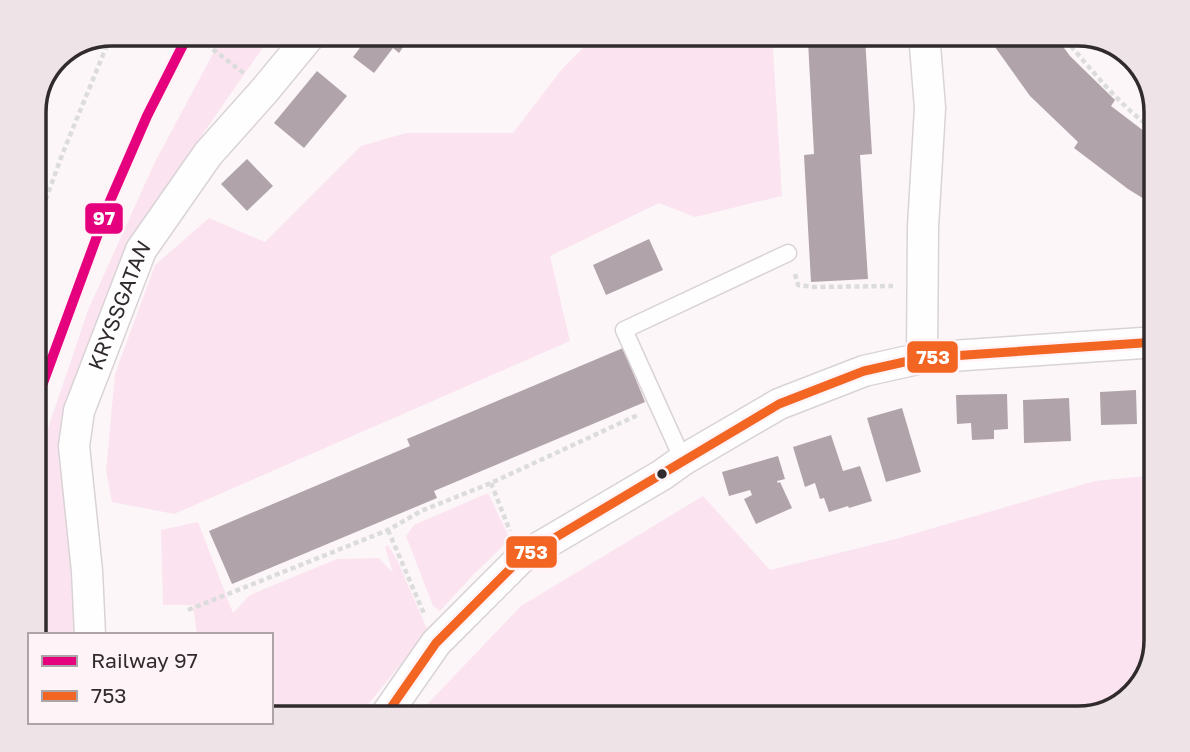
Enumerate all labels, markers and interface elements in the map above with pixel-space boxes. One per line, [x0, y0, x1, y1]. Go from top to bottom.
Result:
line badge: 97 [84, 202, 124, 235]
text: 97 [93, 206, 115, 229]
street label: KRYSSGATAN [82, 235, 156, 374]
line badge: 753 [906, 340, 959, 374]
text: 753 [916, 345, 950, 368]
unlabelled marker [655, 467, 669, 481]
line badge: 753 [505, 535, 558, 569]
text: 753 [514, 540, 548, 563]
legend [28, 633, 273, 724]
text: Railway 97 [91, 647, 198, 673]
text: 753 [91, 682, 127, 708]

